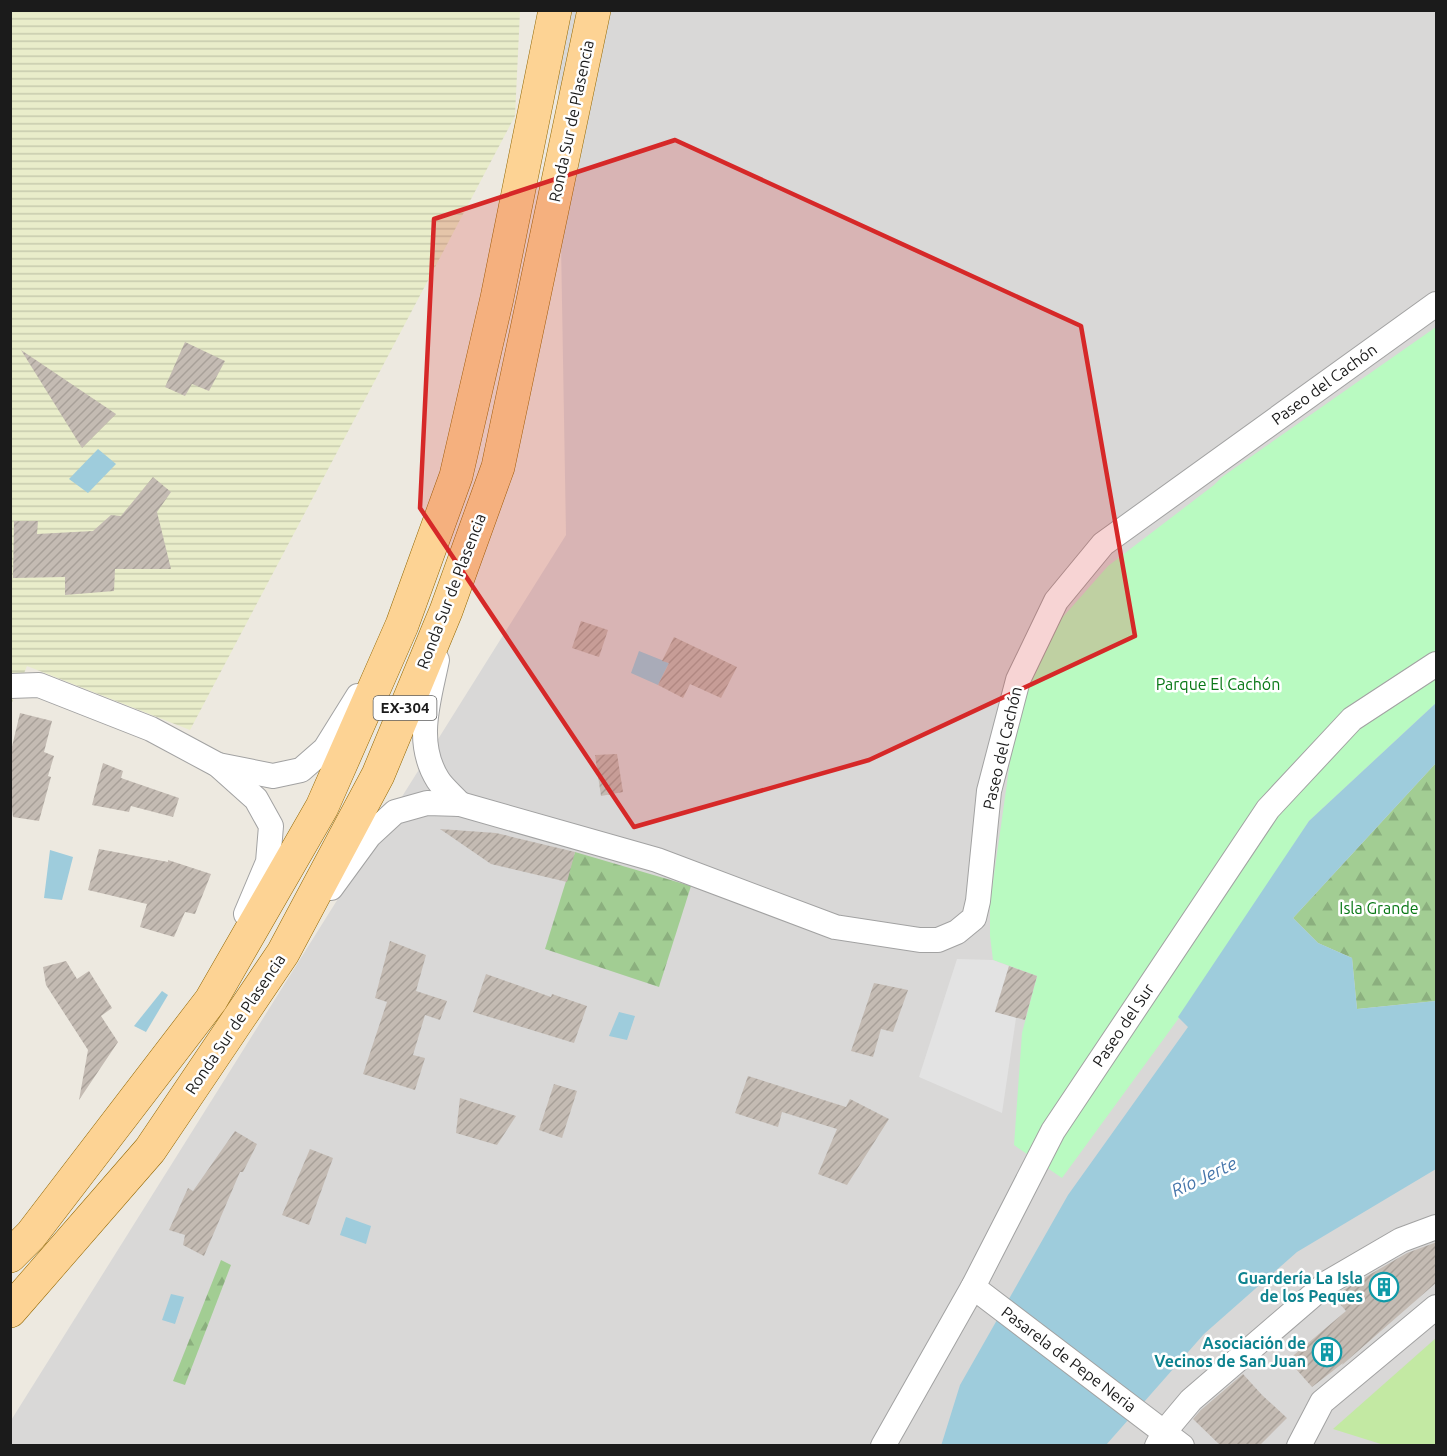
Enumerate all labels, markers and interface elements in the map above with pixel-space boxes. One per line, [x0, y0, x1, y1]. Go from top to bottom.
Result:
street label: Ronda Sur de Plasencia [545, 38, 597, 204]
street label: Paseo del Cachón [1268, 340, 1380, 428]
street label: Ronda Sur de Plasencia [413, 511, 489, 671]
park label: Parque El Cachón [1156, 675, 1280, 693]
street label: Paseo del Cachón [979, 685, 1025, 811]
road number: EX-304 [374, 696, 436, 720]
park label: Isla Grande [1339, 899, 1419, 917]
street label: Ronda Sur de Plasencia [181, 950, 289, 1098]
street label: Paseo del Sur [1089, 980, 1157, 1070]
water label: Río Jerte [1168, 1152, 1239, 1200]
place label: Guardería La Isla de los Peques [1238, 1269, 1363, 1305]
building icon: Guardería La Isla de los Peques [1368, 1271, 1400, 1303]
street label: Pasarela de Pepe Neria [998, 1302, 1140, 1416]
place label: Asociación de Vecinos de San Juan [1154, 1334, 1306, 1370]
building icon: Asociación de Vecinos de San Juan [1311, 1336, 1343, 1368]

